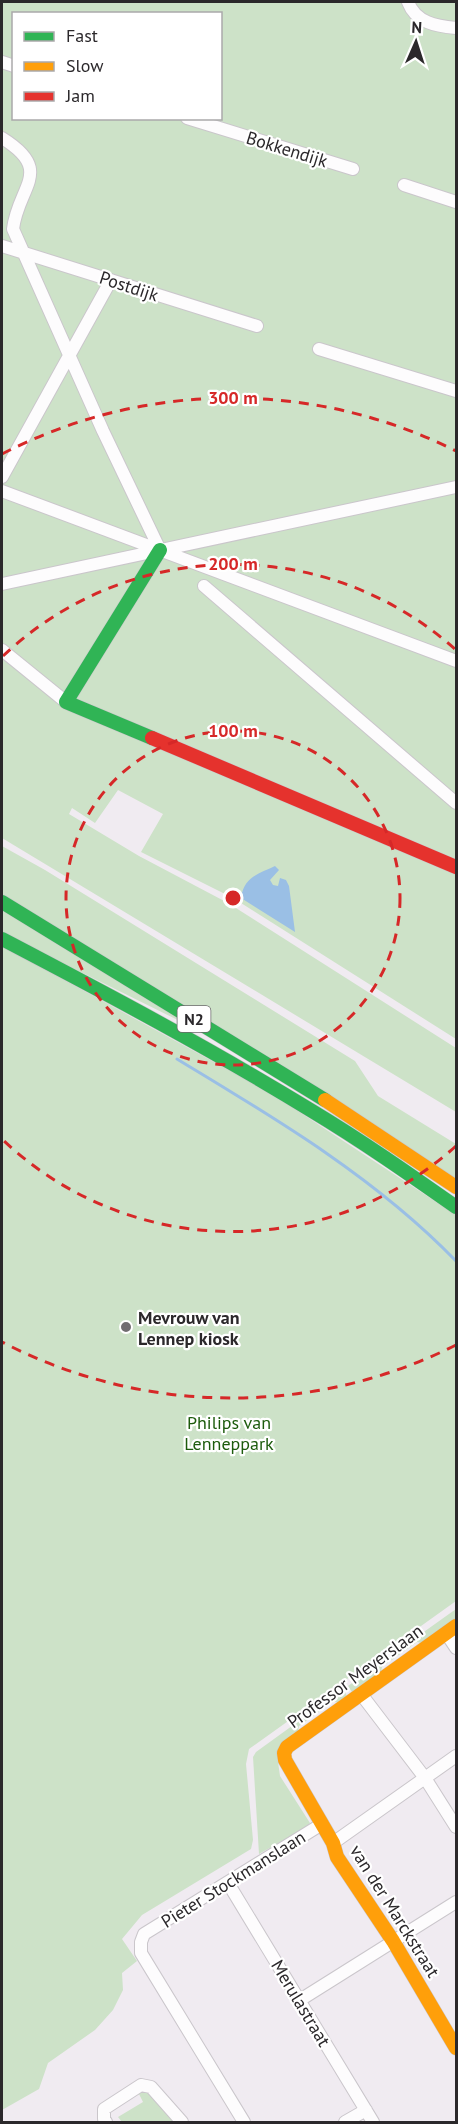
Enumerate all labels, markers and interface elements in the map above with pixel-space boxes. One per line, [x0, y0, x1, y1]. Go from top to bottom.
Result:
legend [12, 12, 222, 120]
north arrow [386, 12, 446, 72]
text: N [411, 17, 423, 37]
text: Fast [66, 24, 98, 47]
text: Slow [66, 54, 104, 77]
text: Jam [65, 84, 95, 107]
street label: Bokkendijk [243, 126, 331, 172]
street label: Postdijk [97, 266, 162, 306]
text: 300 m [208, 386, 258, 409]
text: 200 m [208, 552, 258, 575]
text: 100 m [208, 719, 258, 742]
centre of rings [223, 888, 243, 908]
road number: N2 [178, 1006, 210, 1032]
place label: Mevrouw van Lennep kiosk [138, 1306, 240, 1350]
marker: Mevrouw van Lennep kiosk [119, 1320, 133, 1334]
park label: Philips van Lenneppark [184, 1411, 274, 1455]
street label: Professor Meyerslaan [283, 1619, 427, 1733]
street label: Pieter Stockmanslaan [157, 1825, 309, 1933]
street label: van der Marckstraat [345, 1841, 445, 1981]
street label: Merulastraat [266, 1955, 336, 2051]

